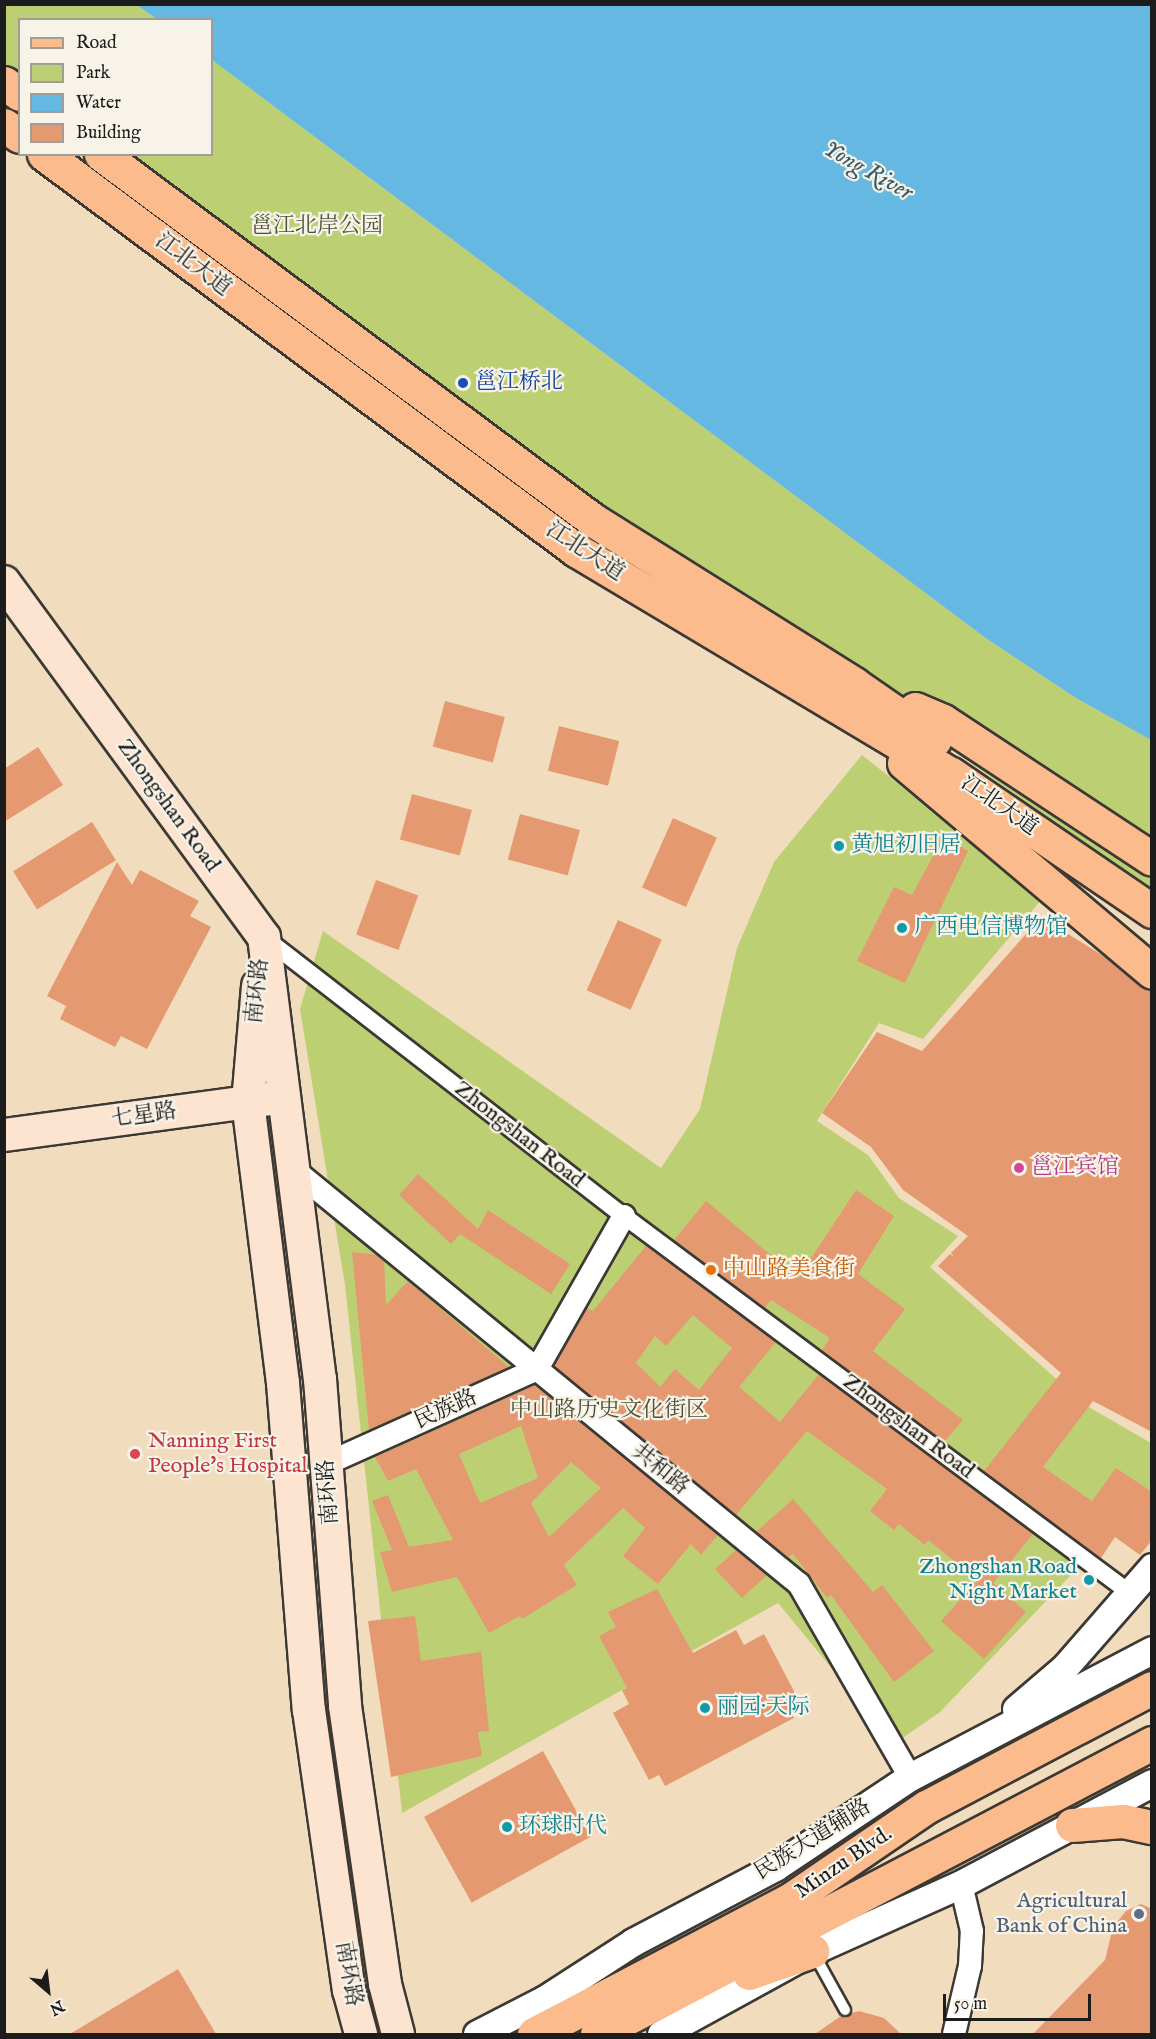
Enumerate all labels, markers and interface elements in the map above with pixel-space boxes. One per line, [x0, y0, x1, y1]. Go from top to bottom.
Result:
legend [18, 18, 213, 156]
text: Road [76, 32, 117, 55]
text: Park [76, 62, 110, 85]
text: Water [76, 92, 121, 115]
text: Building [76, 122, 141, 145]
water label: Yong River [818, 135, 918, 207]
park label: 邕江北岸公园 [251, 214, 383, 240]
street label: 江北大道 [150, 228, 236, 302]
place label: 邕江桥北 [475, 370, 563, 396]
marker: 邕江桥北 [456, 376, 470, 390]
street label: 江北大道 [541, 517, 629, 587]
street label: Zhongshan Road [111, 734, 225, 878]
street label: 江北大道 [955, 770, 1043, 842]
place label: 黄旭初旧居 [851, 833, 961, 859]
marker: 黄旭初旧居 [832, 839, 846, 853]
place label: 广西电信博物馆 [914, 915, 1068, 941]
marker: 广西电信博物馆 [895, 921, 909, 935]
street label: 南环路 [241, 957, 275, 1025]
street label: Zhongshan Road [449, 1076, 589, 1194]
street label: 七星路 [109, 1098, 179, 1134]
place label: 邕江宾馆 [1031, 1155, 1119, 1181]
marker: 邕江宾馆 [1012, 1161, 1026, 1175]
place label: 中山路美食街 [723, 1257, 855, 1283]
marker: 中山路美食街 [704, 1263, 718, 1277]
street label: Zhongshan Road [837, 1369, 979, 1485]
street label: 民族路 [410, 1385, 482, 1435]
park label: 中山路历史文化街区 [510, 1398, 708, 1424]
place label: Nanning First People's Hospital [148, 1428, 308, 1480]
street label: 共和路 [626, 1439, 694, 1501]
marker: Nanning First People's Hospital [126, 1445, 144, 1463]
street label: 南环路 [314, 1458, 344, 1526]
place label: Zhongshan Road Night Market [919, 1554, 1077, 1606]
marker: Zhongshan Road Night Market [1082, 1573, 1096, 1587]
place label: 丽园·天际 [717, 1695, 810, 1721]
marker: 丽园·天际 [698, 1701, 712, 1715]
street label: 民族大道辅路 [750, 1794, 876, 1886]
place label: 环球时代 [519, 1814, 607, 1840]
marker: 环球时代 [500, 1820, 514, 1834]
street label: Minzu Blvd. [791, 1821, 897, 1905]
place label: Agricultural Bank of China [996, 1888, 1127, 1940]
marker: Agricultural Bank of China [1132, 1907, 1146, 1921]
street label: 南环路 [329, 1939, 367, 2009]
north arrow [18, 1961, 78, 2021]
scale bar [946, 1982, 1094, 2020]
text: 50 m [954, 1993, 987, 2016]
text: N [46, 1995, 67, 2019]

